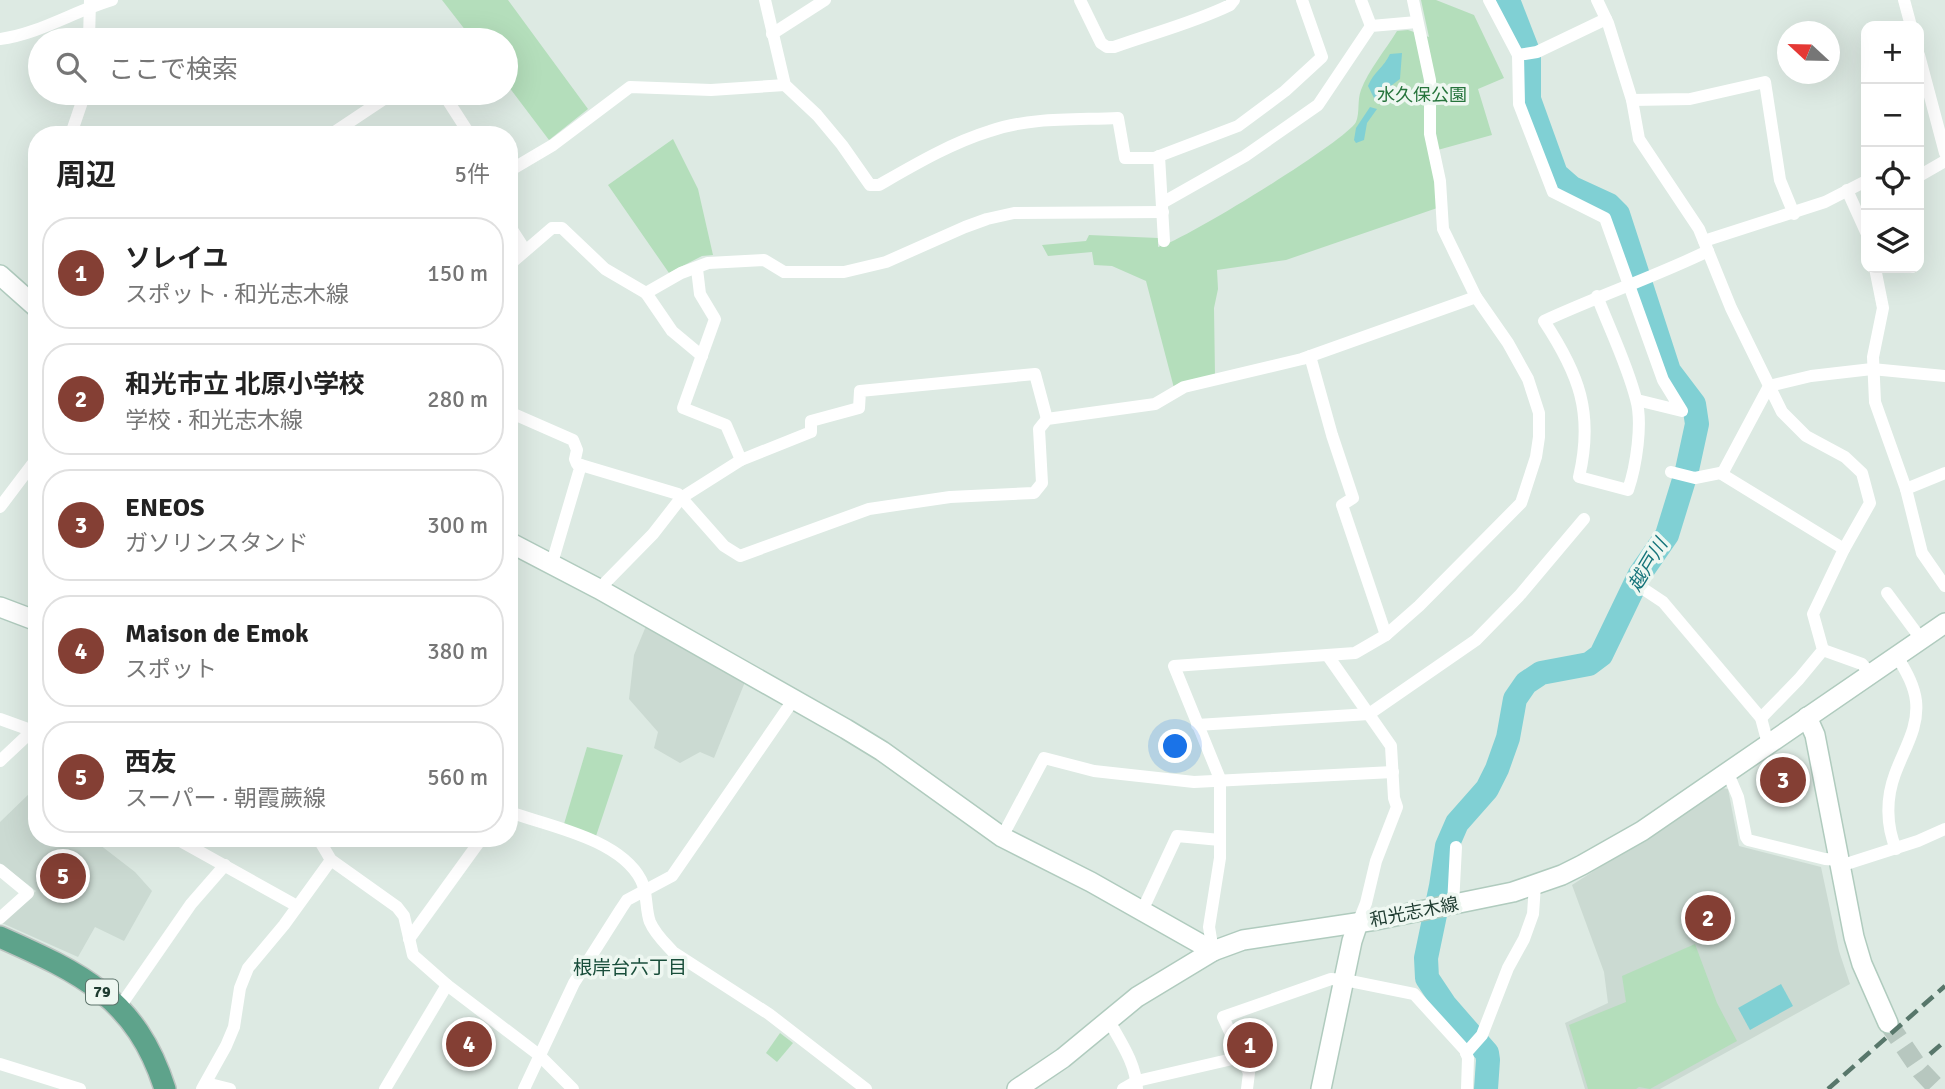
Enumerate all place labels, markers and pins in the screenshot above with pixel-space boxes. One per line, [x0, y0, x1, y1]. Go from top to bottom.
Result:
pin: 3 [1760, 754, 1806, 806]
pin: 5 [40, 850, 86, 902]
pin: 2 [1685, 892, 1731, 944]
pin: 4 [446, 1018, 492, 1070]
pin: 1 [1227, 1019, 1273, 1071]

